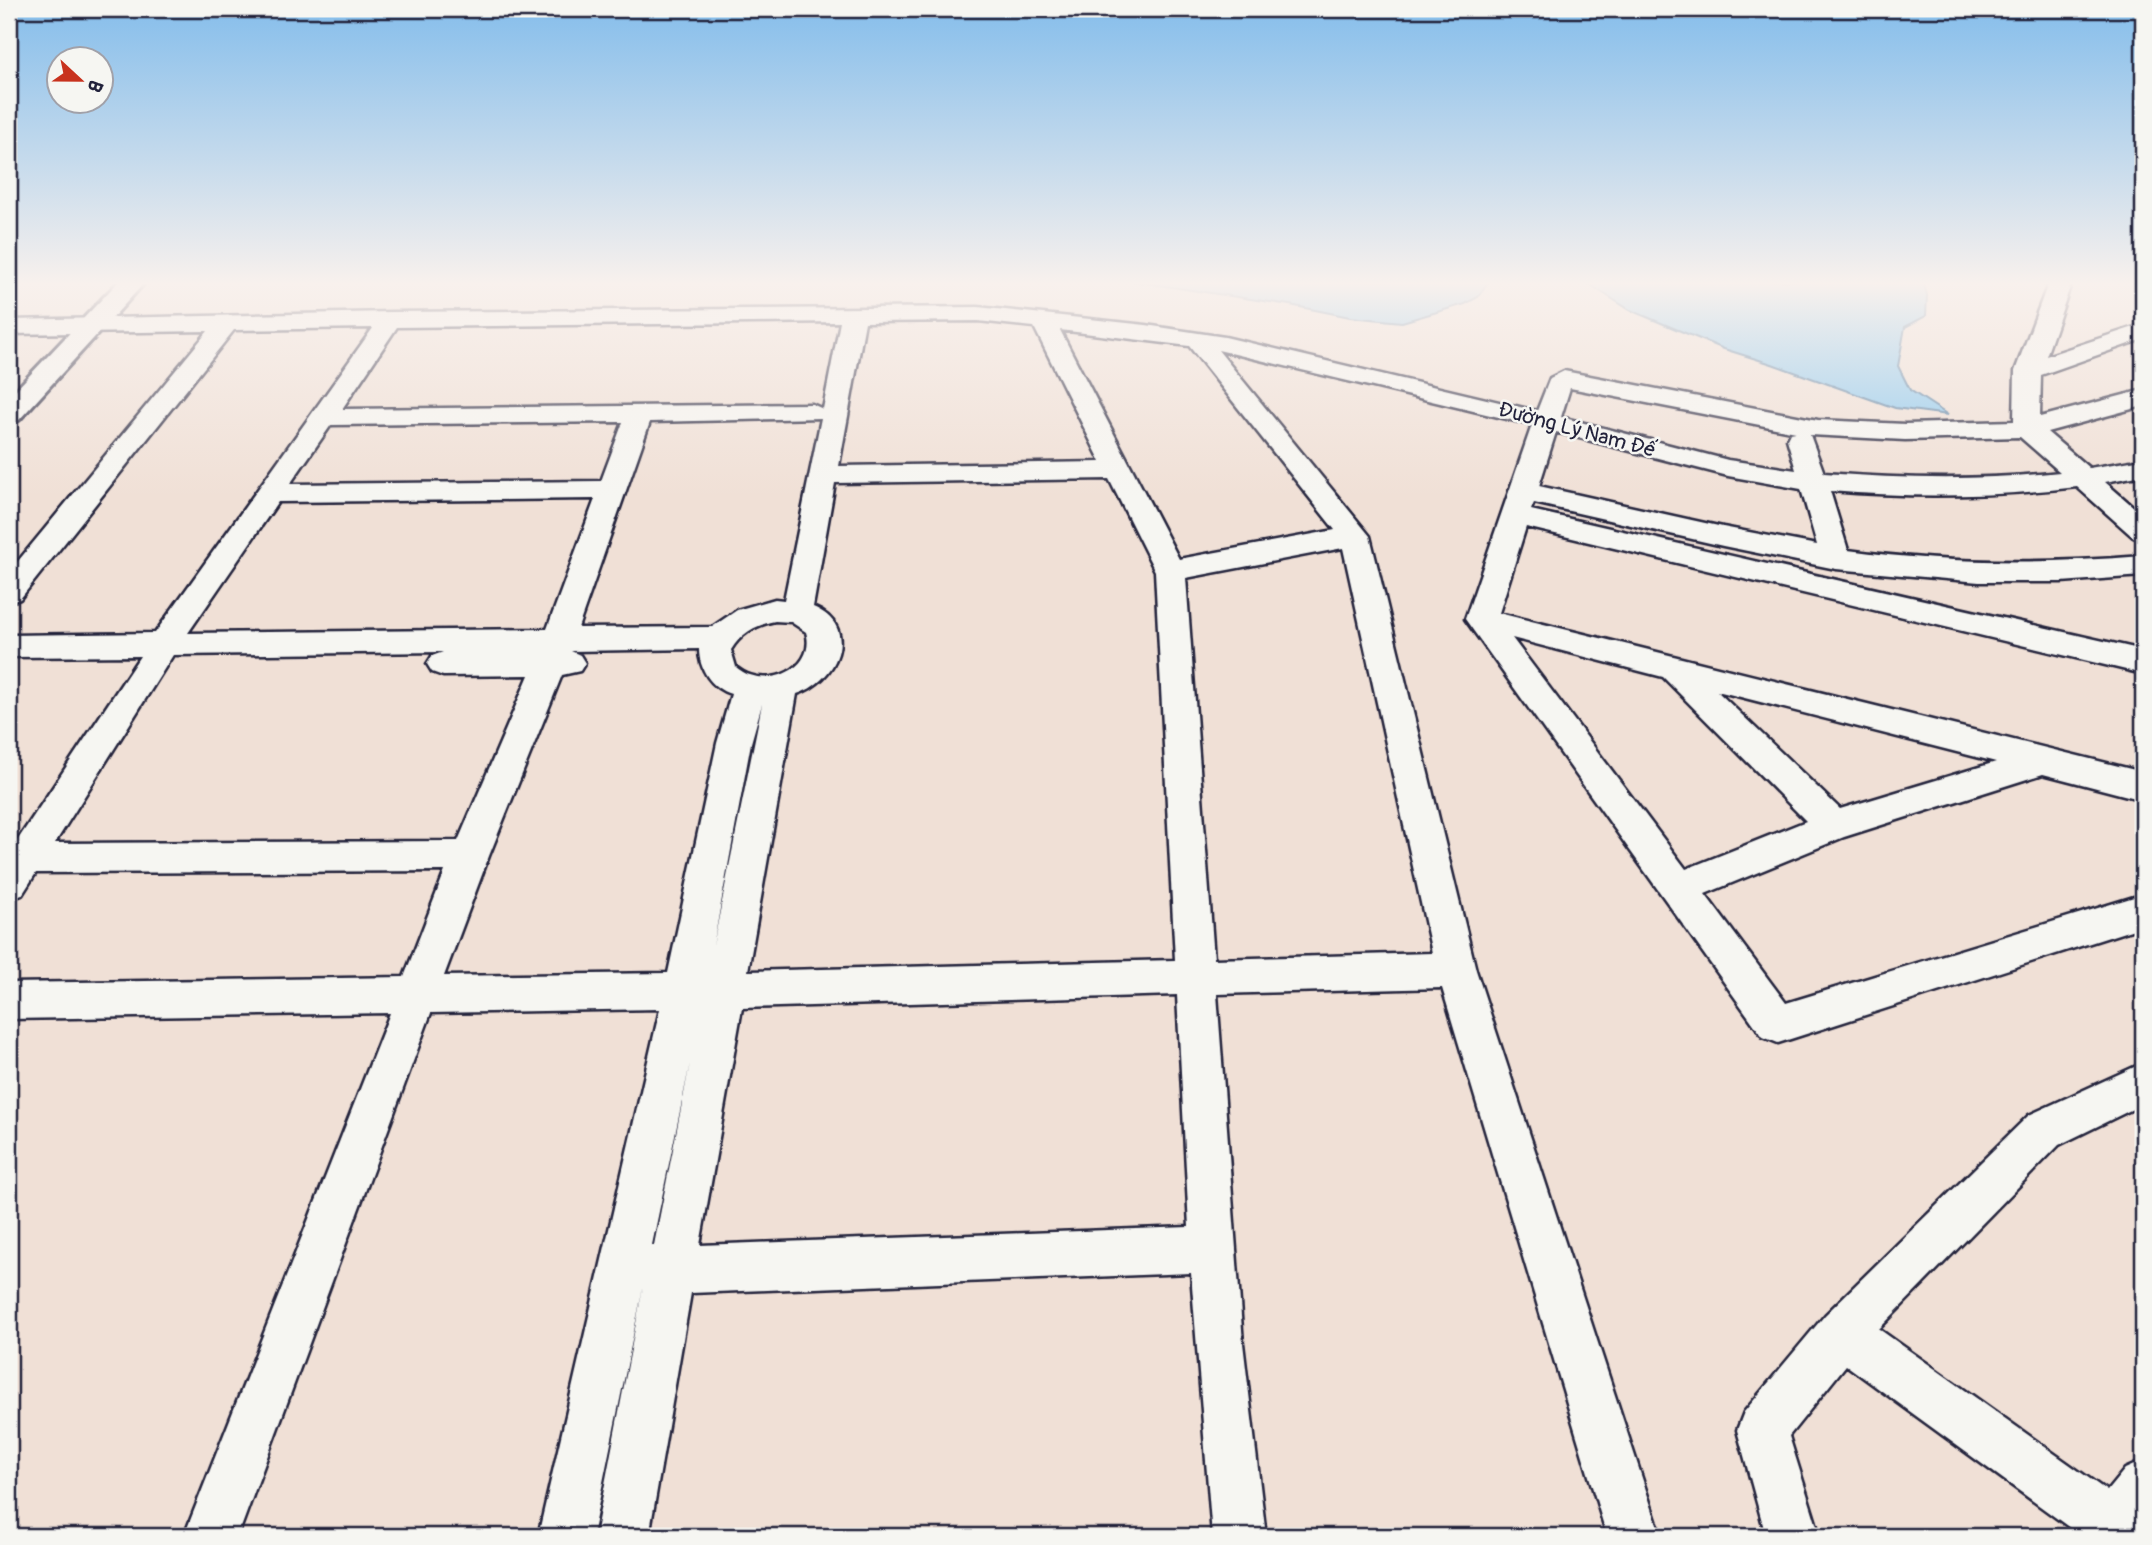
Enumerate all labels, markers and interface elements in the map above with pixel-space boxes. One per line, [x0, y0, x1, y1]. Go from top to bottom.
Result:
north arrow [46, 46, 116, 116]
text: B [82, 77, 108, 96]
street label: Đường Lý Nam Đế [1495, 396, 1659, 464]

